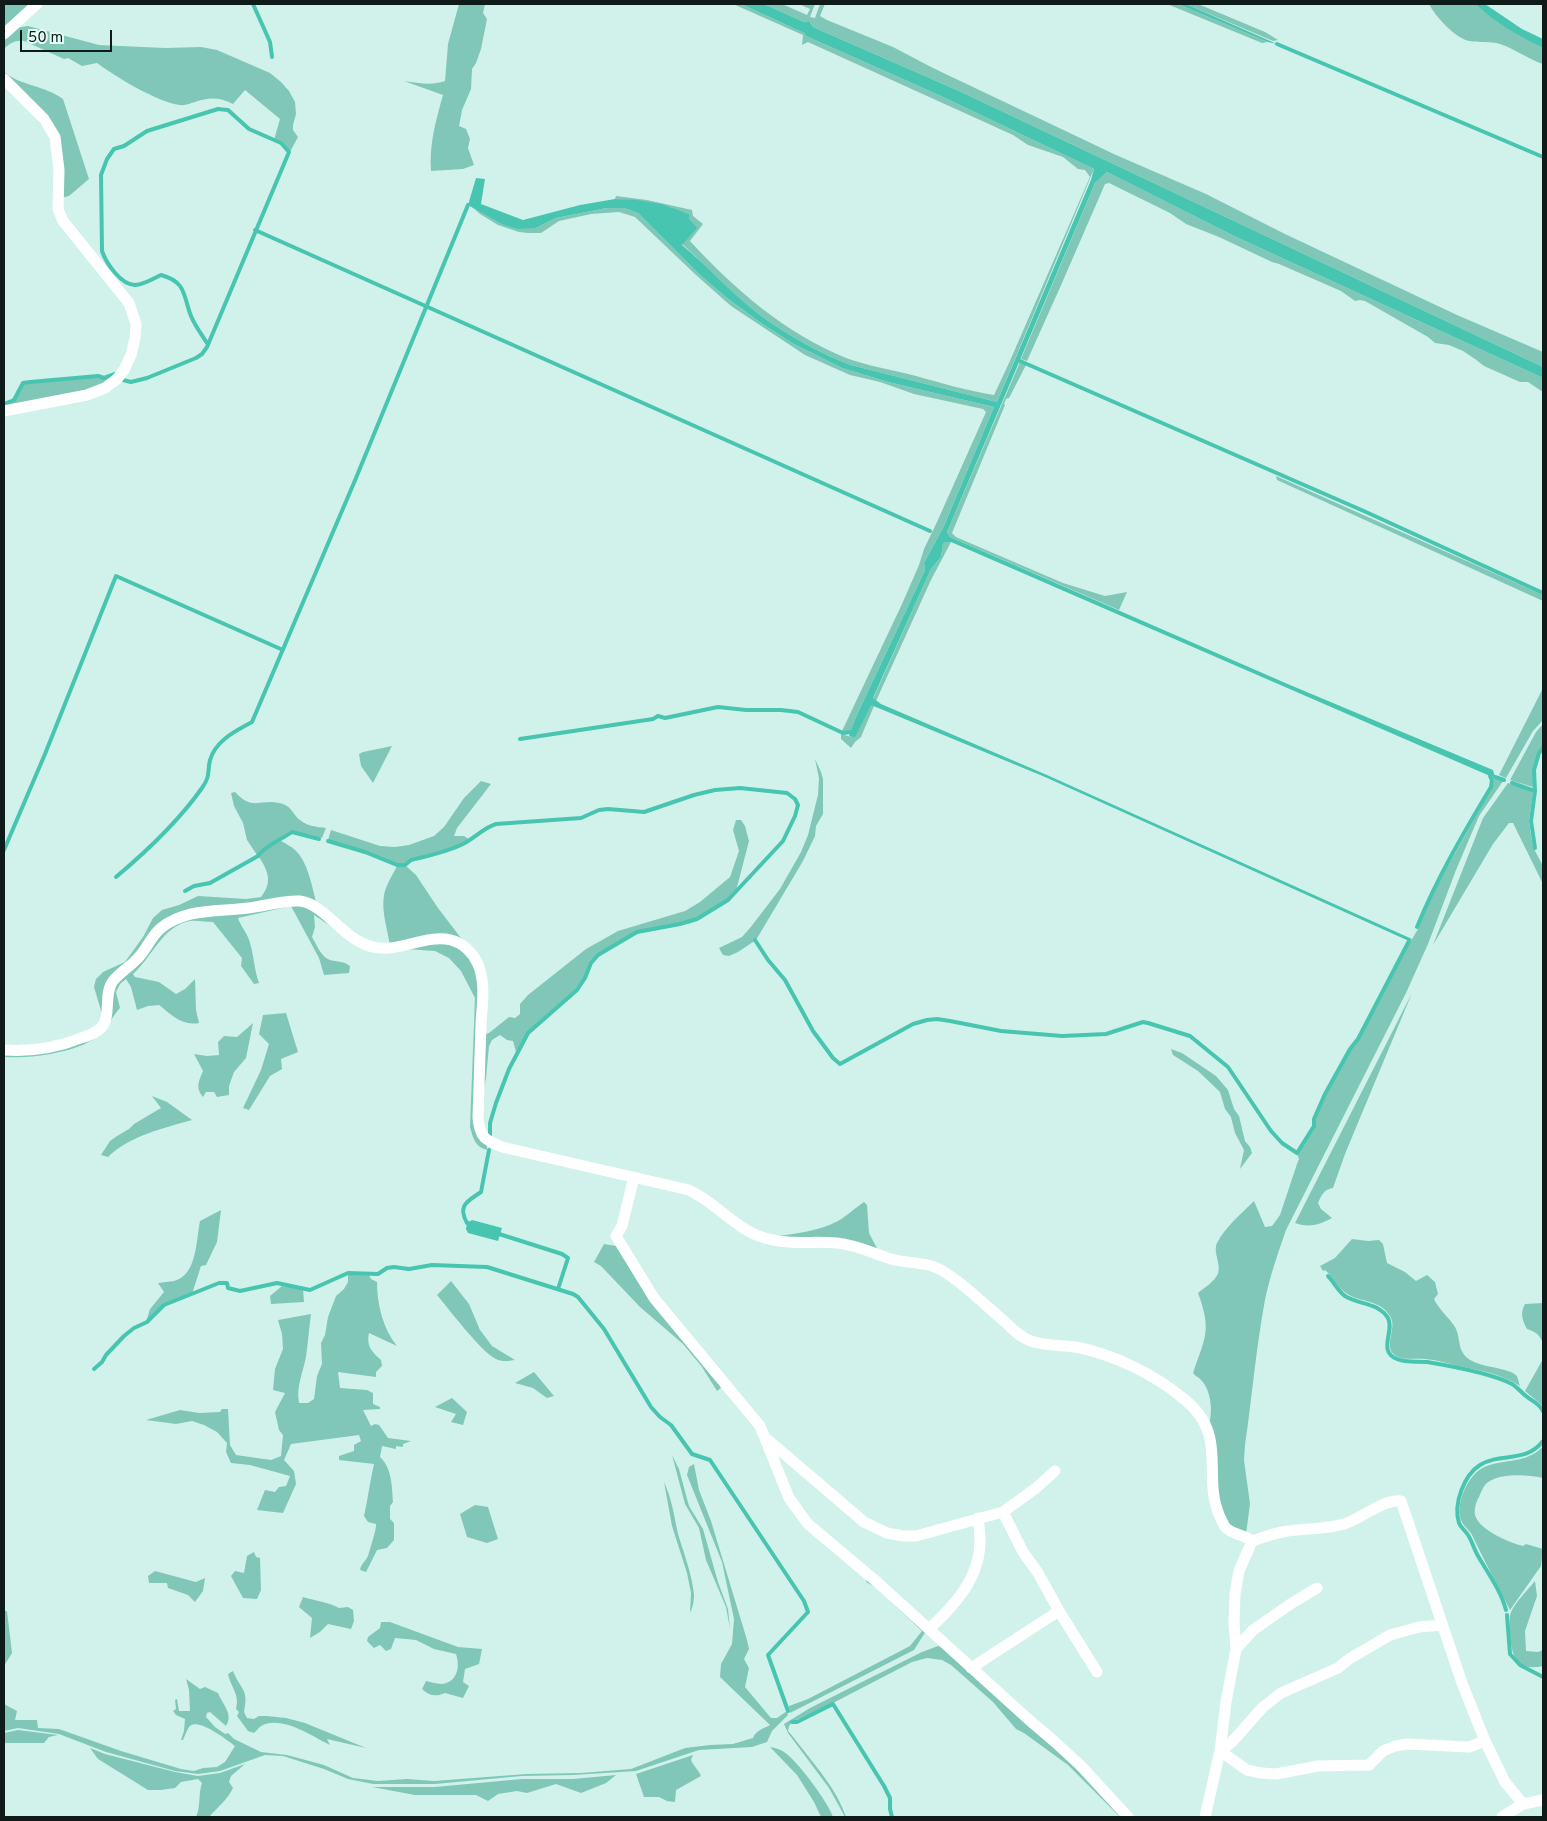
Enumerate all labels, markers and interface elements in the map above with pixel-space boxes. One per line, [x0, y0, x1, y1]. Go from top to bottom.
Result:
scale bar [22, 20, 115, 52]
text: 50 m [28, 29, 63, 48]

